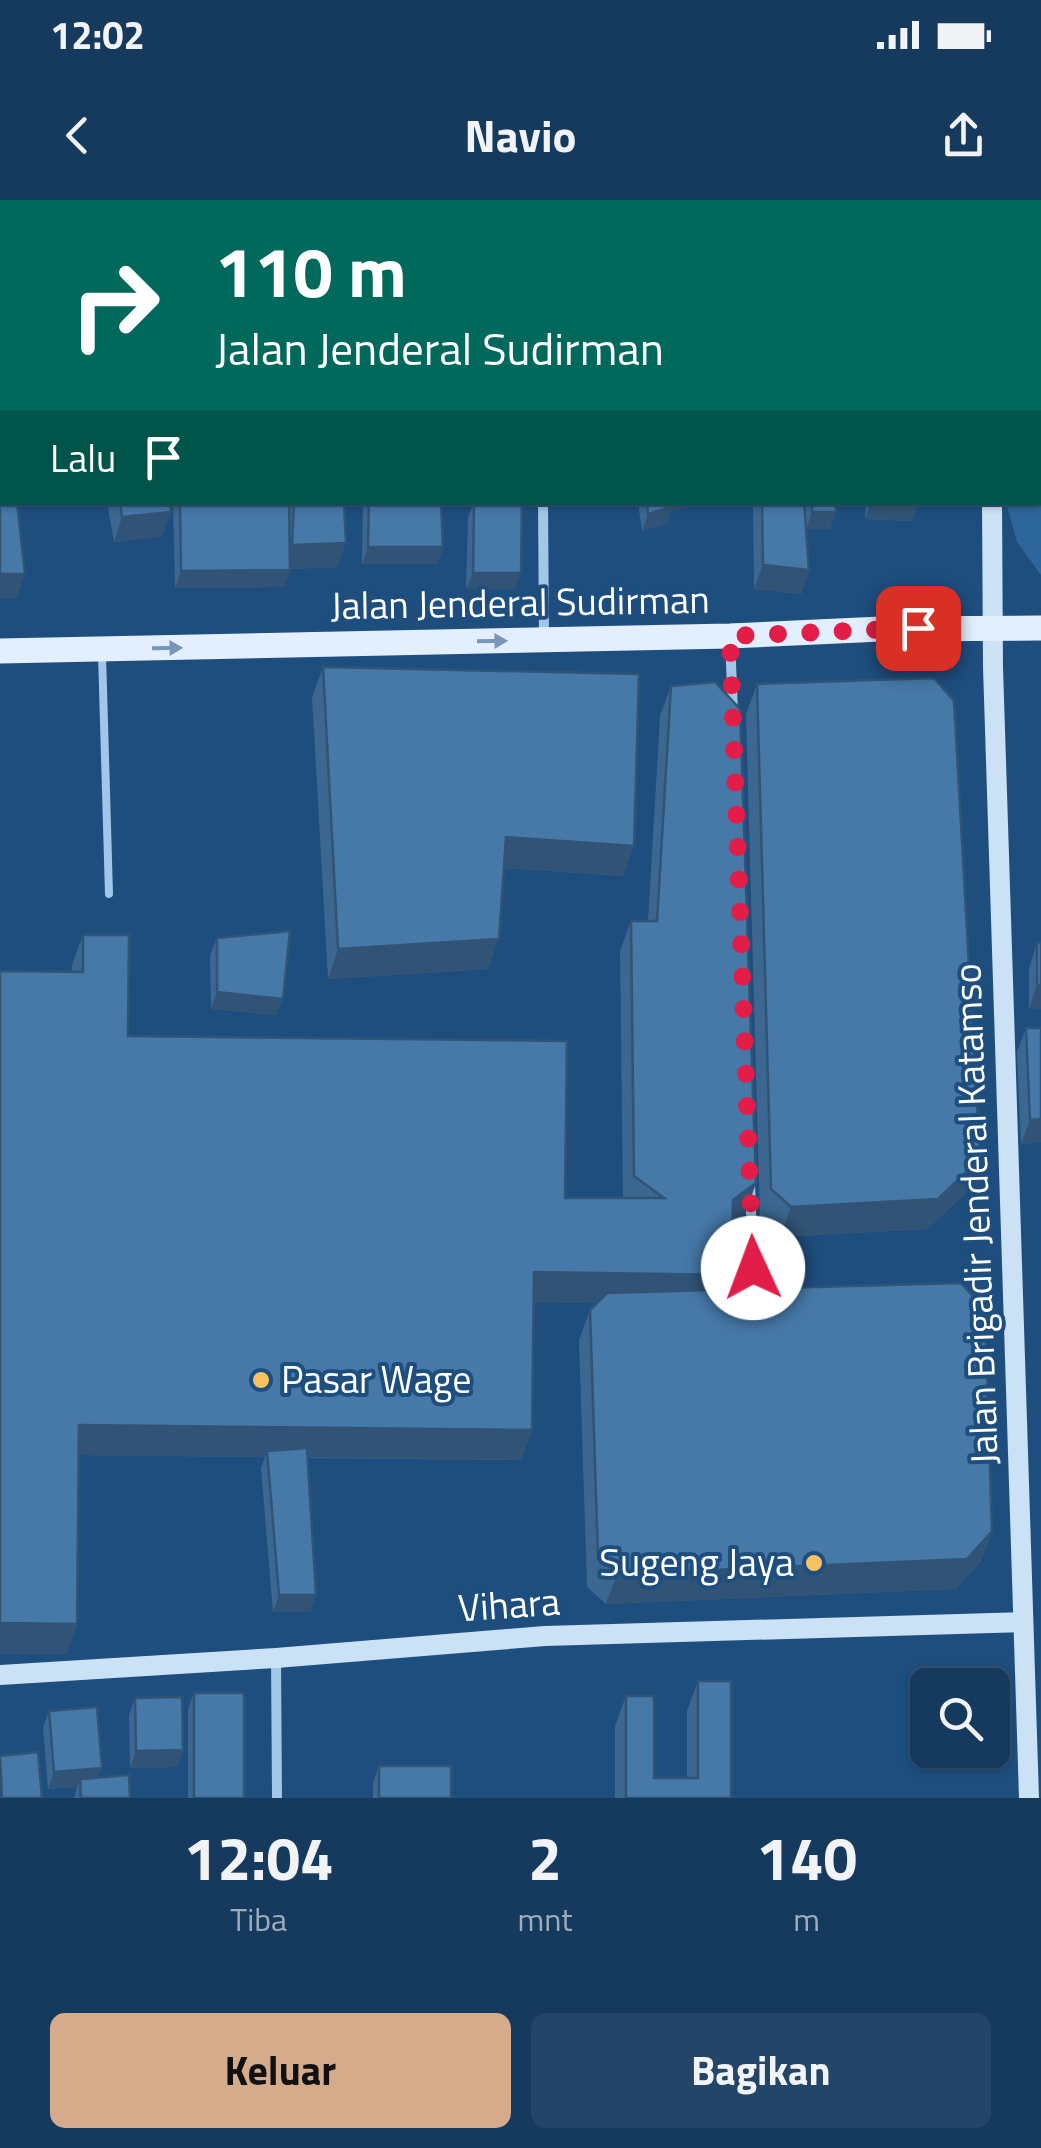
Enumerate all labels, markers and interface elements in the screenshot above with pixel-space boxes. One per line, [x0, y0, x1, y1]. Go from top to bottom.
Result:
text: 12:02 [50, 6, 145, 64]
text: Navio [465, 101, 576, 169]
icon: back [50, 108, 105, 163]
icon: share [936, 108, 991, 163]
text: 110 m [215, 218, 407, 324]
icon: right [50, 240, 180, 370]
text: Jalan Jenderal Sudirman [215, 314, 664, 382]
text: Lalu [50, 429, 116, 487]
icon: arrive [136, 430, 191, 485]
street label: Jalan Jenderal Sudirman [330, 570, 710, 634]
pin [876, 586, 961, 671]
icon: arrive [891, 601, 946, 656]
one-way arrow [477, 633, 509, 649]
one-way arrow [152, 640, 184, 656]
street label: Jalan Brigadir Jenderal Katamso [937, 962, 1013, 1466]
position arrow [701, 1216, 805, 1320]
place label: Pasar Wage [281, 1350, 471, 1408]
marker: Pasar Wage [250, 1369, 272, 1391]
place label: Sugeng Jaya [599, 1533, 794, 1591]
marker: Sugeng Jaya [803, 1552, 825, 1574]
street label: Vihara [456, 1572, 562, 1636]
map controls [910, 1668, 1010, 1768]
button: search [910, 1668, 1010, 1768]
text: 12:04 [184, 1812, 334, 1903]
text: 2 [528, 1812, 562, 1903]
text: 140 [756, 1812, 857, 1903]
text: Tiba [230, 1895, 287, 1943]
text: mnt [517, 1895, 573, 1943]
text: m [793, 1895, 820, 1943]
button: Keluar [50, 2013, 511, 2128]
button: Bagikan [531, 2013, 991, 2128]

